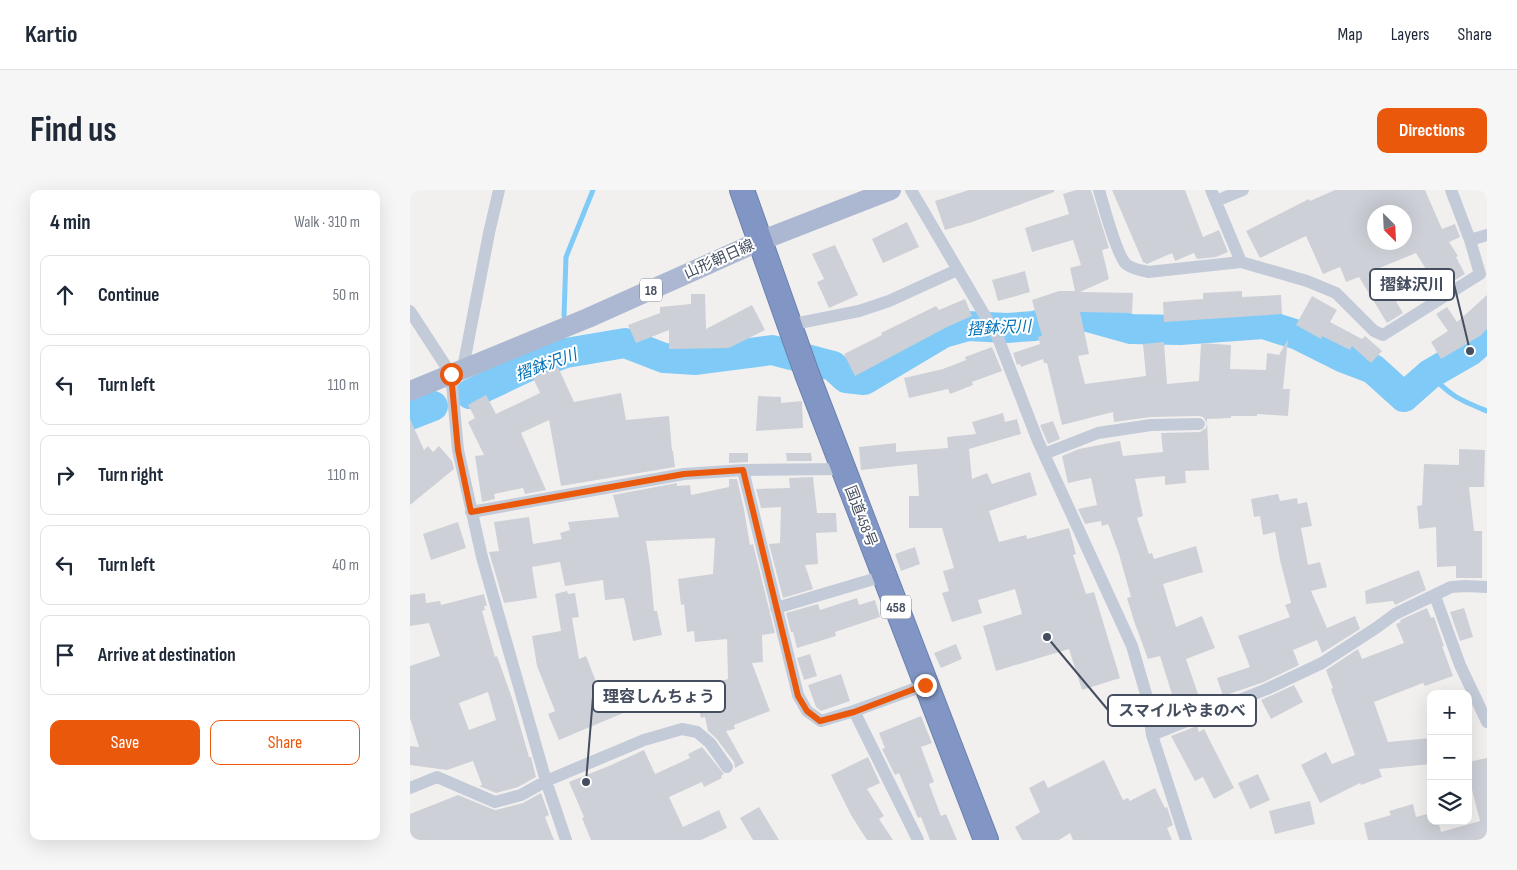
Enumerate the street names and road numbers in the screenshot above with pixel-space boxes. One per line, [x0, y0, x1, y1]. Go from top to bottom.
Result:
street label: 山形朝日線 [681, 236, 757, 283]
road number: 18 [640, 278, 662, 302]
street label: 国道458号 [840, 483, 881, 549]
road number: 458 [881, 596, 911, 618]

